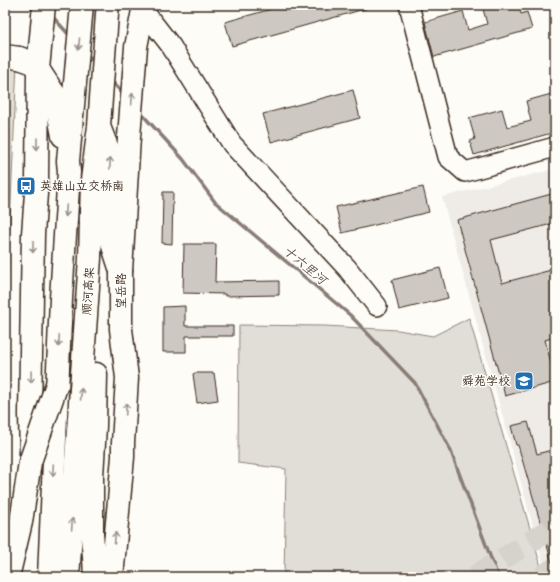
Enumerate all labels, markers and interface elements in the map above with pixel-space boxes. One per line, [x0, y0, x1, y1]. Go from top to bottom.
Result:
one-way arrow [75, 37, 82, 50]
one-way arrow [128, 93, 136, 106]
one-way arrow [34, 137, 41, 150]
one-way arrow [106, 157, 114, 170]
bus stop icon: 英雄山立交桥南 [15, 175, 37, 197]
place label: 英雄山立交桥南 [40, 178, 124, 194]
one-way arrow [63, 204, 70, 217]
one-way arrow [29, 240, 37, 253]
water label: 十六里河 [280, 242, 332, 290]
street label: 顺河高架 [78, 266, 98, 316]
street label: 望岳路 [113, 273, 129, 309]
one-way arrow [56, 334, 63, 347]
one-way arrow [27, 370, 35, 383]
school or university icon: 舜苑学校 [513, 370, 535, 392]
place label: 舜苑学校 [462, 373, 510, 389]
one-way arrow [77, 388, 84, 401]
one-way arrow [122, 403, 129, 416]
one-way arrow [50, 463, 57, 476]
one-way arrow [68, 518, 75, 531]
one-way arrow [112, 532, 119, 545]

